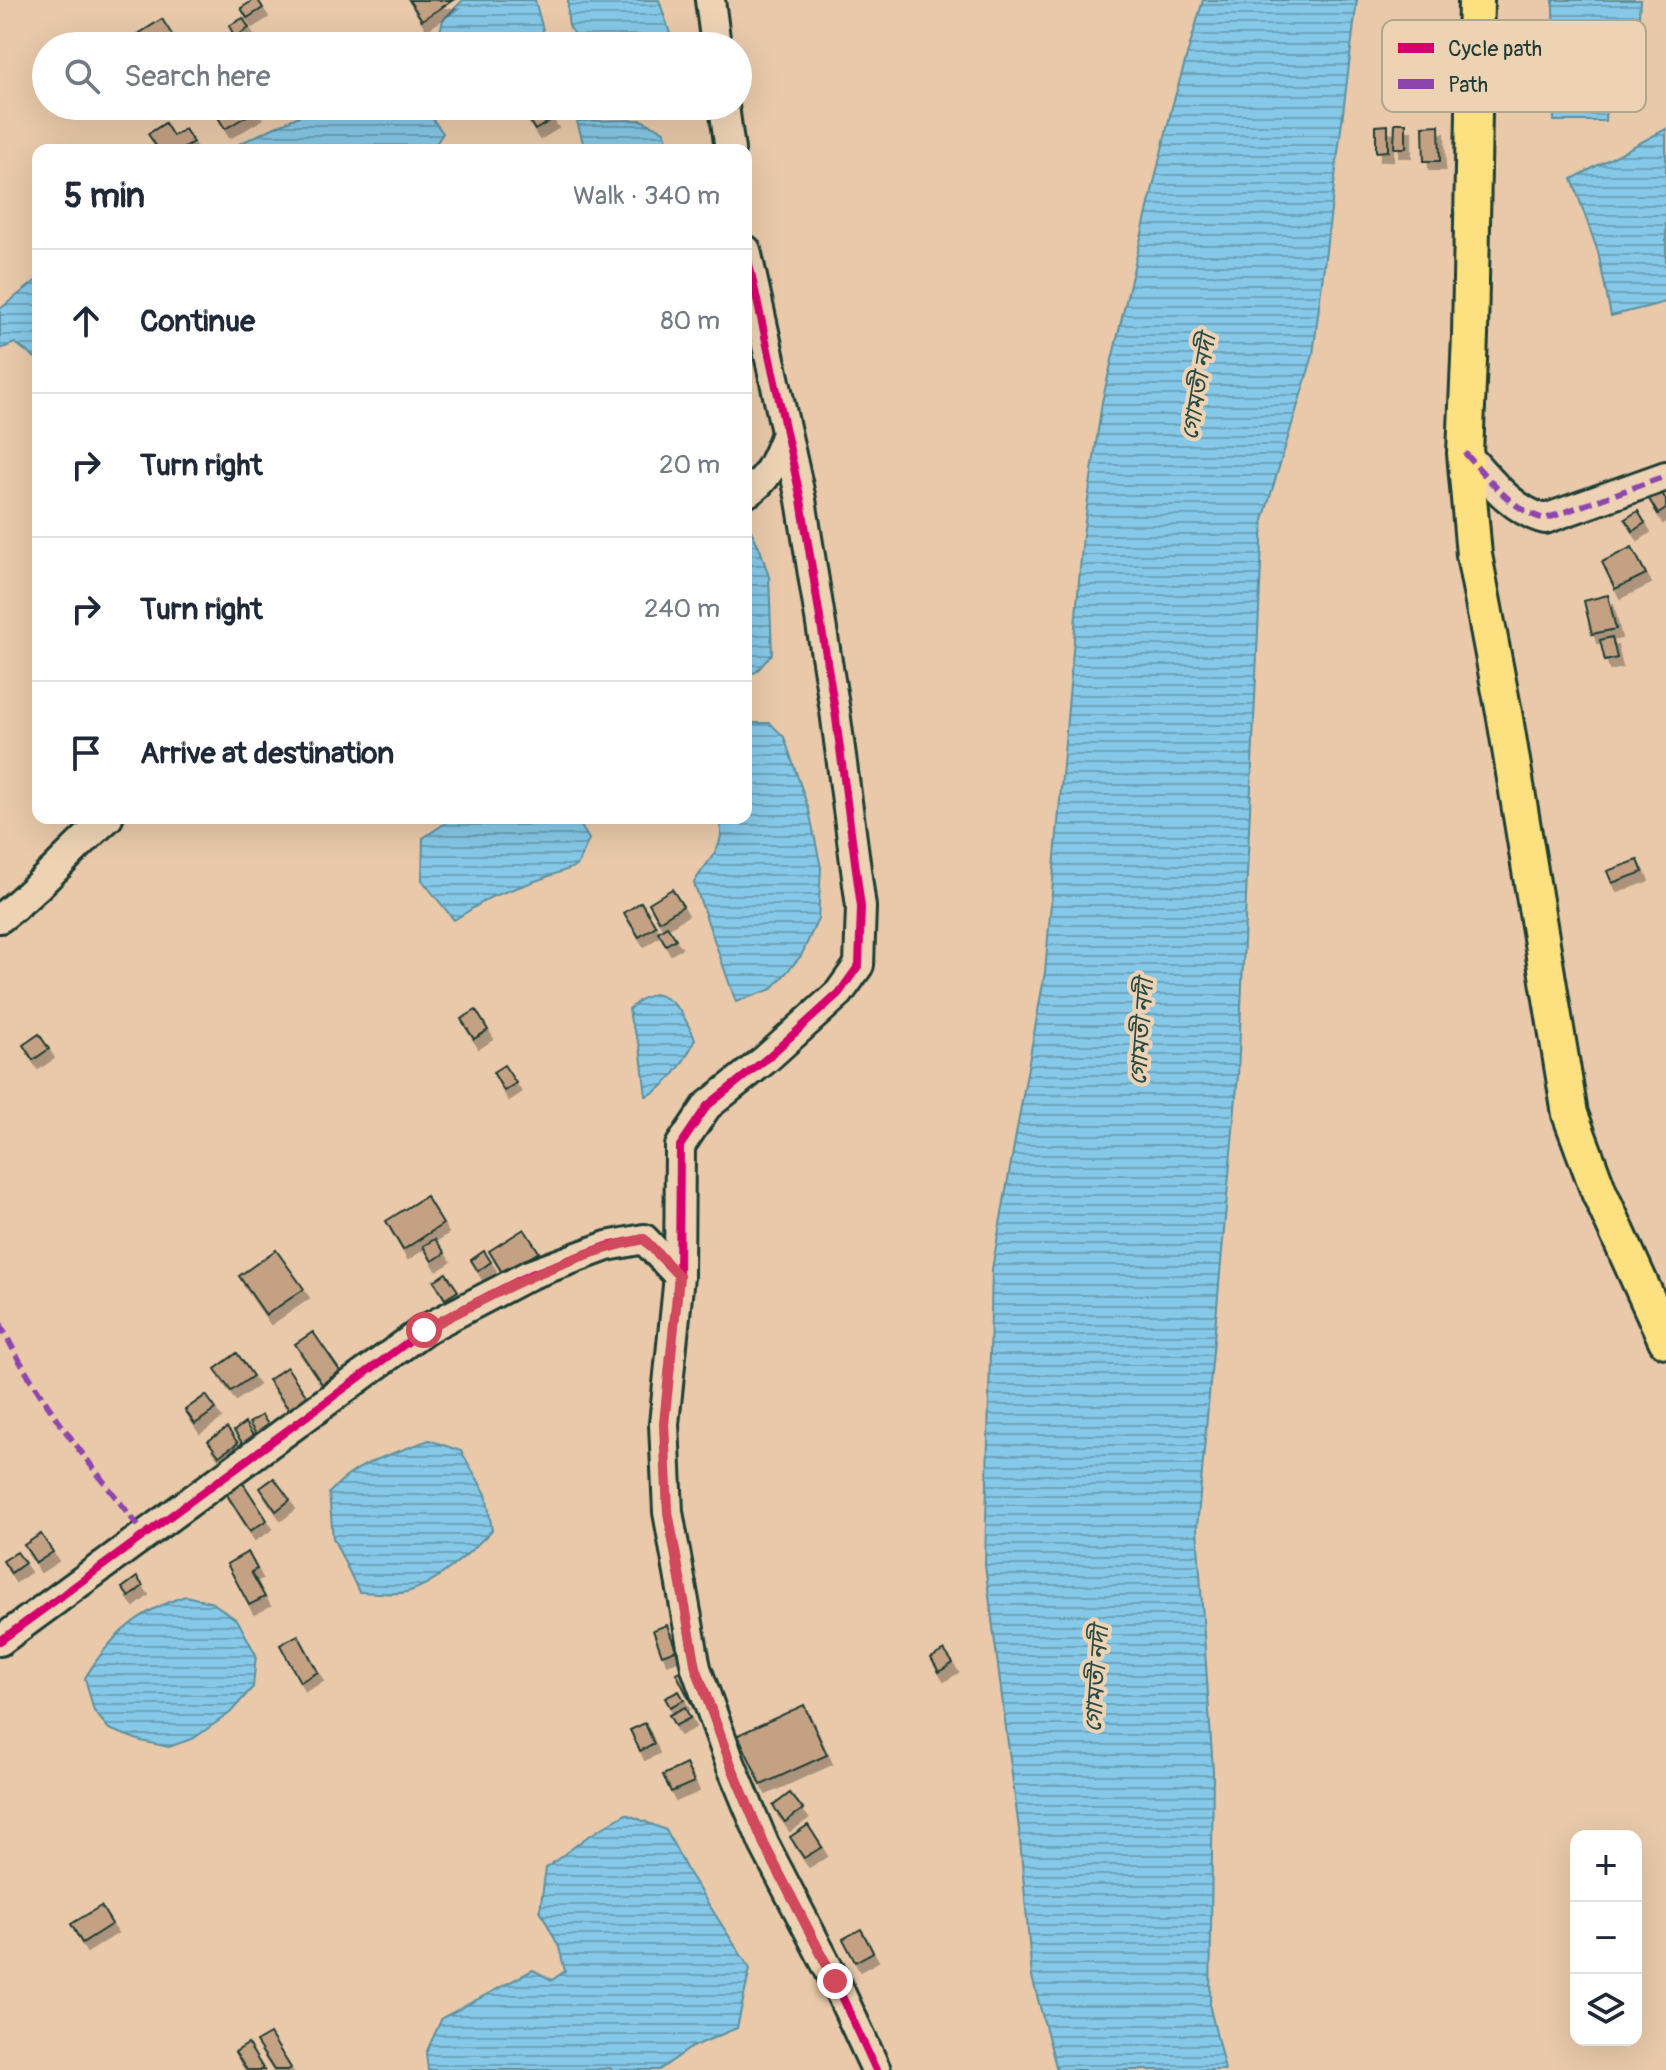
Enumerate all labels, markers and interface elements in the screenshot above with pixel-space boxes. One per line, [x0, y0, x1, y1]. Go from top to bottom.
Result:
legend [1382, 20, 1646, 112]
search box [32, 32, 752, 120]
text: Cycle path [1448, 35, 1542, 63]
icon: search [60, 54, 104, 98]
text: Search here [124, 58, 271, 95]
text: Path [1448, 71, 1488, 99]
text: 5 min [64, 175, 145, 218]
text: Walk · 340 m [573, 180, 720, 212]
icon: ahead [64, 299, 108, 343]
text: Continue [140, 303, 255, 340]
text: 80 m [660, 305, 720, 337]
water label: গোমতী নদী [1175, 327, 1223, 442]
icon: right [64, 443, 108, 487]
text: Turn right [140, 447, 263, 484]
text: 20 m [659, 449, 720, 481]
icon: right [64, 587, 108, 631]
text: Turn right [140, 591, 263, 628]
text: 240 m [644, 593, 720, 625]
icon: arrive [64, 731, 108, 775]
text: Arrive at destination [140, 735, 394, 772]
water label: গোমতী নদী [1124, 973, 1161, 1086]
route start [406, 1312, 442, 1348]
water label: গোমতী নদী [1079, 1620, 1116, 1733]
map controls [1570, 1830, 1642, 2046]
button: + [1570, 1830, 1642, 1902]
button: − [1570, 1902, 1642, 1974]
route end [817, 1963, 853, 1999]
button: layers [1570, 1974, 1642, 2046]

